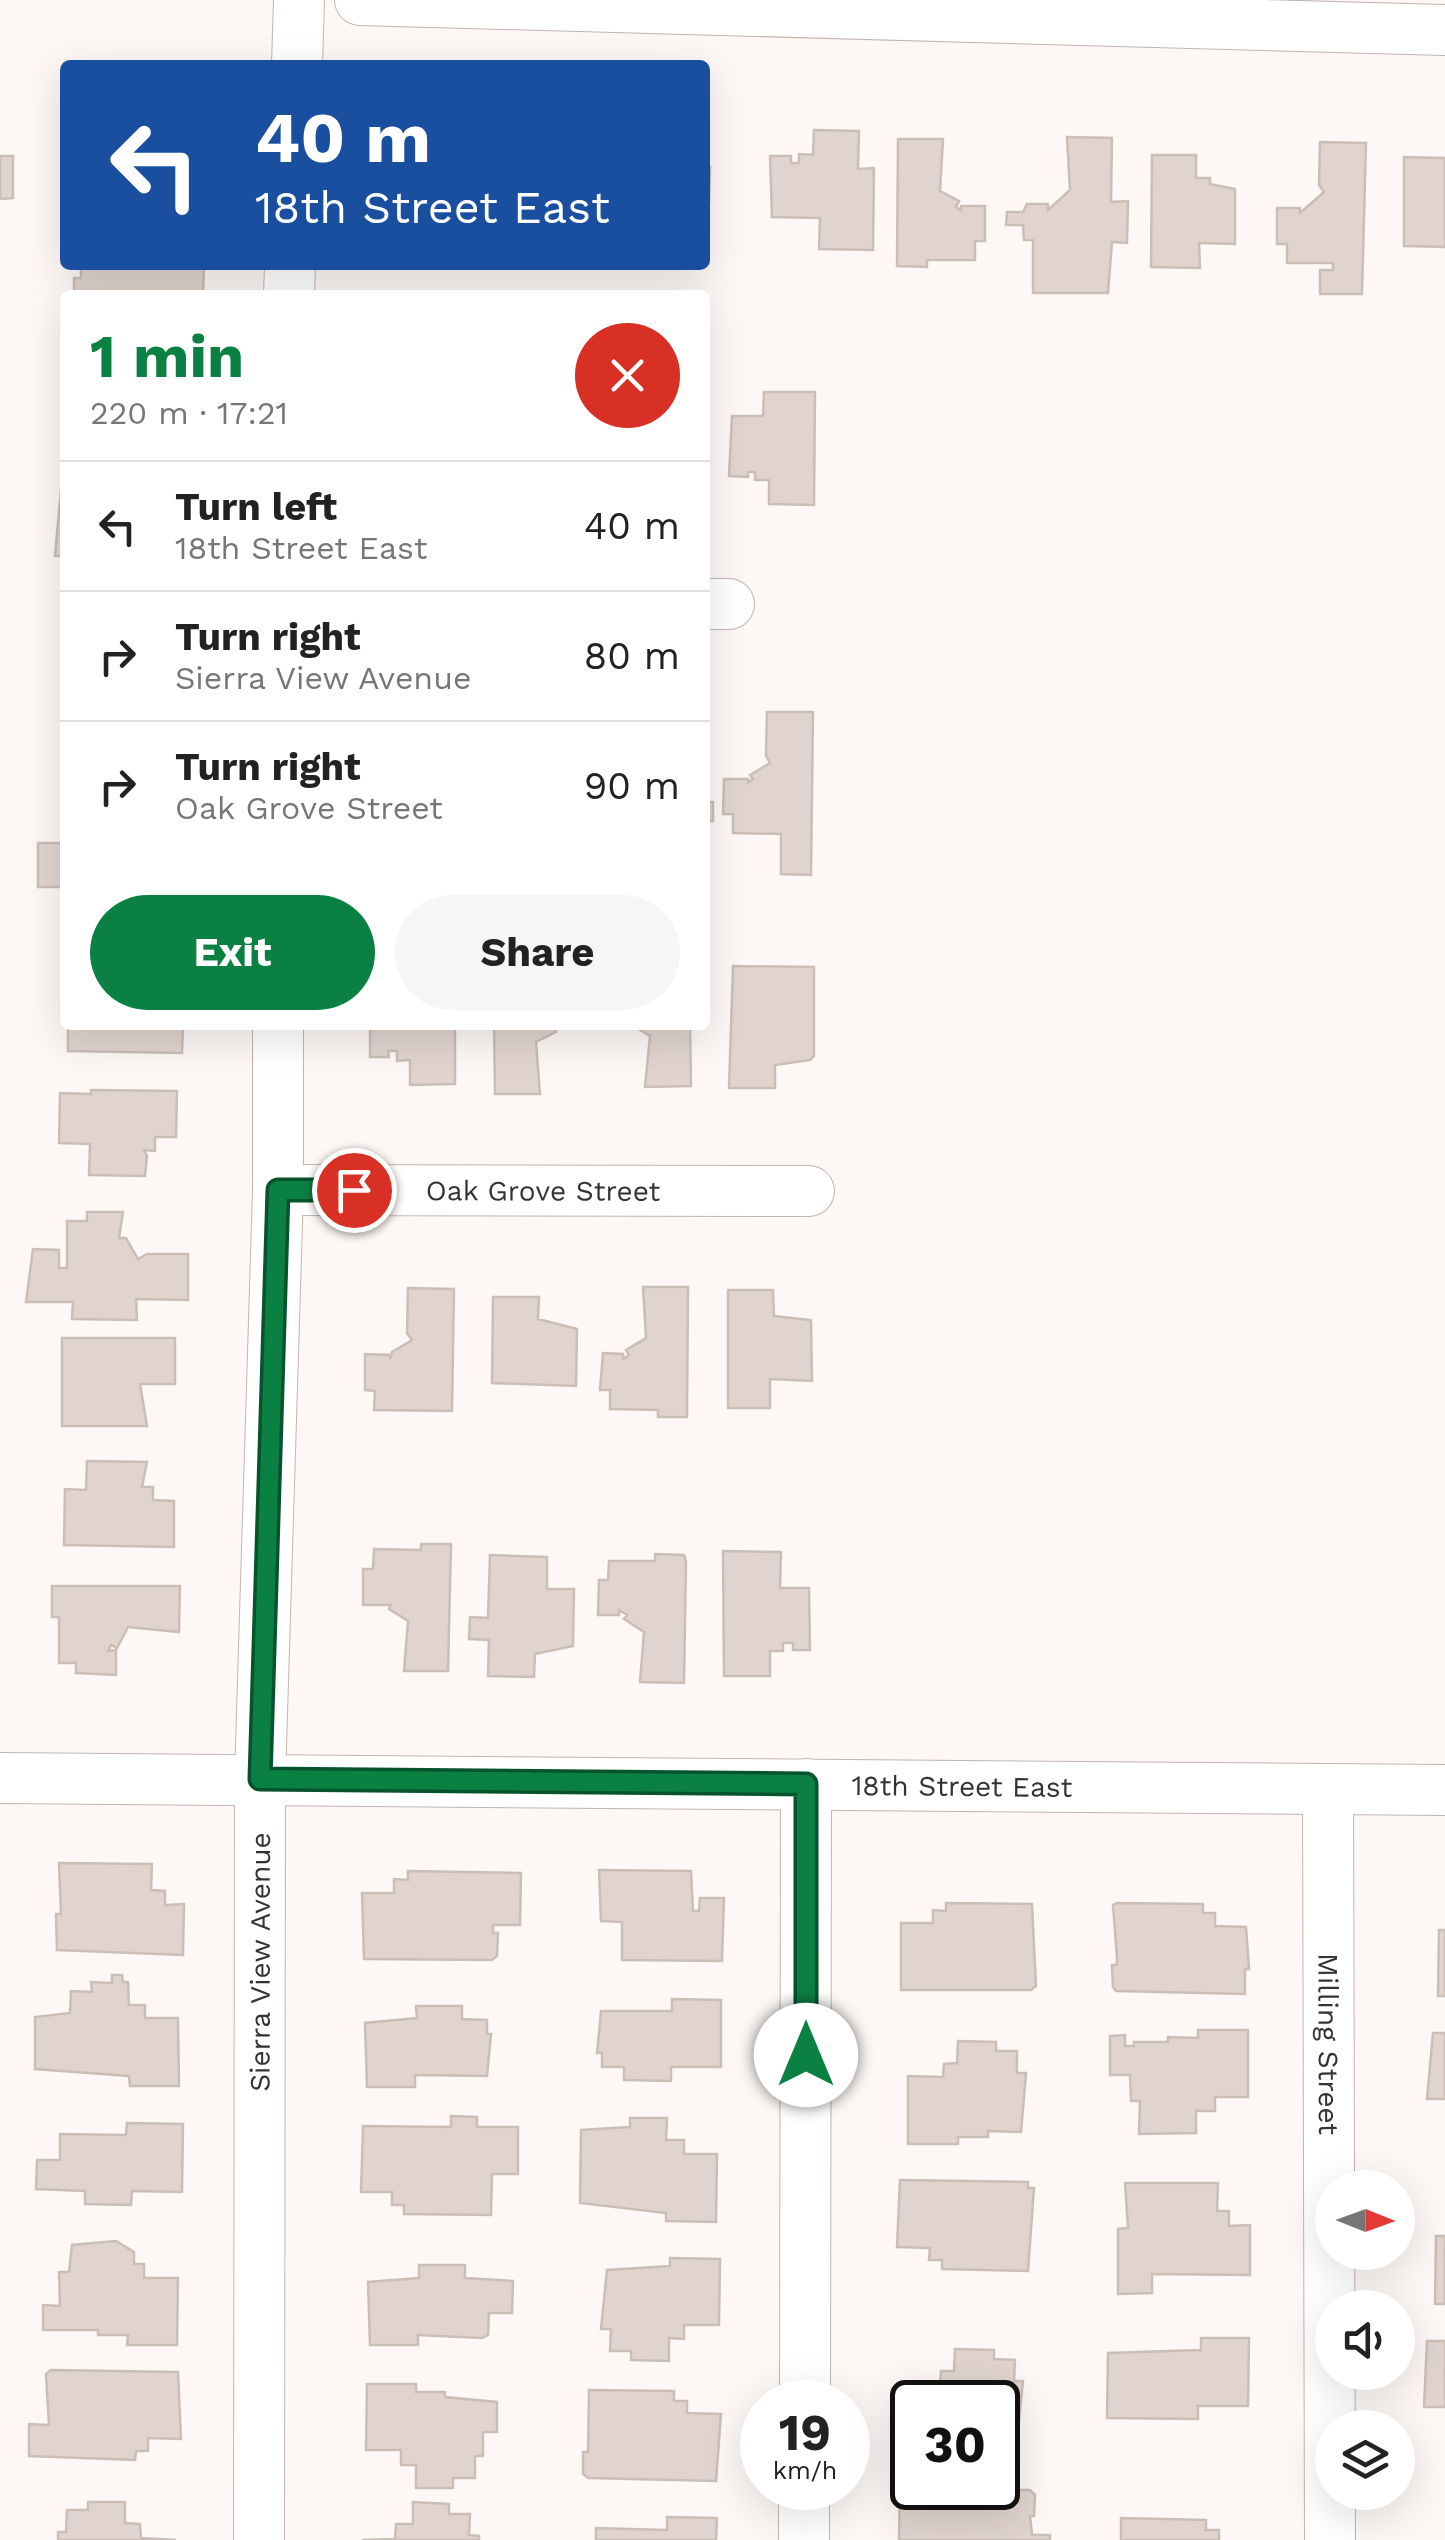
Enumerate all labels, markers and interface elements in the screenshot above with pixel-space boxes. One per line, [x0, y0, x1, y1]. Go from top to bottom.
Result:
text: 40 m [255, 97, 431, 179]
icon: left [90, 100, 220, 230]
text: 18th Street East [255, 181, 610, 234]
text: 1 min [90, 321, 244, 392]
button: close [575, 323, 680, 428]
text: 220 m · 17:21 [90, 394, 288, 432]
text: Turn left [175, 485, 337, 529]
icon: left [90, 499, 145, 554]
text: 40 m [584, 504, 680, 548]
text: 18th Street East [175, 529, 427, 567]
text: Turn right [175, 615, 361, 659]
icon: right [90, 629, 145, 684]
text: 80 m [584, 634, 680, 678]
text: Sierra View Avenue [175, 659, 471, 697]
text: Turn right [175, 745, 361, 789]
icon: right [90, 759, 145, 814]
text: 90 m [584, 764, 680, 808]
text: Oak Grove Street [175, 789, 443, 827]
button: Exit [90, 895, 375, 1010]
button: Share [395, 895, 680, 1010]
pin [312, 1148, 397, 1233]
icon: arrive [327, 1163, 382, 1218]
street label: Oak Grove Street [426, 1174, 660, 1208]
street label: 18th Street East [851, 1769, 1073, 1804]
street label: Sierra View Avenue [244, 1832, 277, 2092]
street label: Milling Street [1311, 1953, 1345, 2135]
position arrow [754, 2003, 858, 2107]
north arrow [1315, 2170, 1415, 2270]
map controls [1315, 2170, 1415, 2510]
button: sound [1315, 2290, 1415, 2390]
speed limit sign: 30 [890, 2380, 1020, 2510]
text: 19 [779, 2403, 831, 2462]
button: layers [1315, 2410, 1415, 2510]
text: km/h [773, 2456, 837, 2485]

